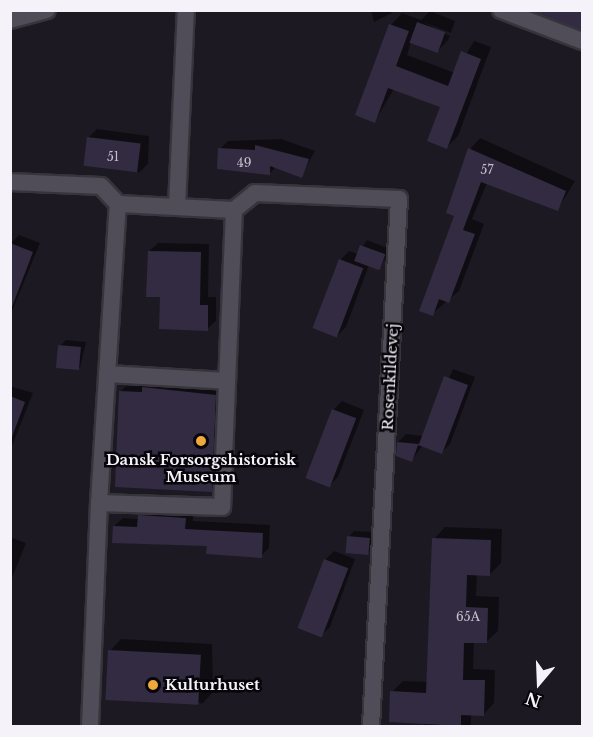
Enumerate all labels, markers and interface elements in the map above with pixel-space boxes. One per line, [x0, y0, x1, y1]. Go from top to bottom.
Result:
house number: 51 [107, 150, 119, 164]
house number: 49 [237, 156, 251, 170]
house number: 57 [481, 163, 493, 177]
street label: Rosenkildevej [378, 323, 402, 431]
marker: Dansk Forsorgshistorisk Museum [194, 434, 208, 448]
place label: Dansk Forsorgshistorisk Museum [106, 450, 296, 485]
house number: 65A [456, 610, 480, 624]
north arrow [509, 653, 569, 713]
place label: Kulturhuset [165, 676, 260, 694]
marker: Kulturhuset [146, 678, 160, 692]
text: N [523, 688, 544, 712]

